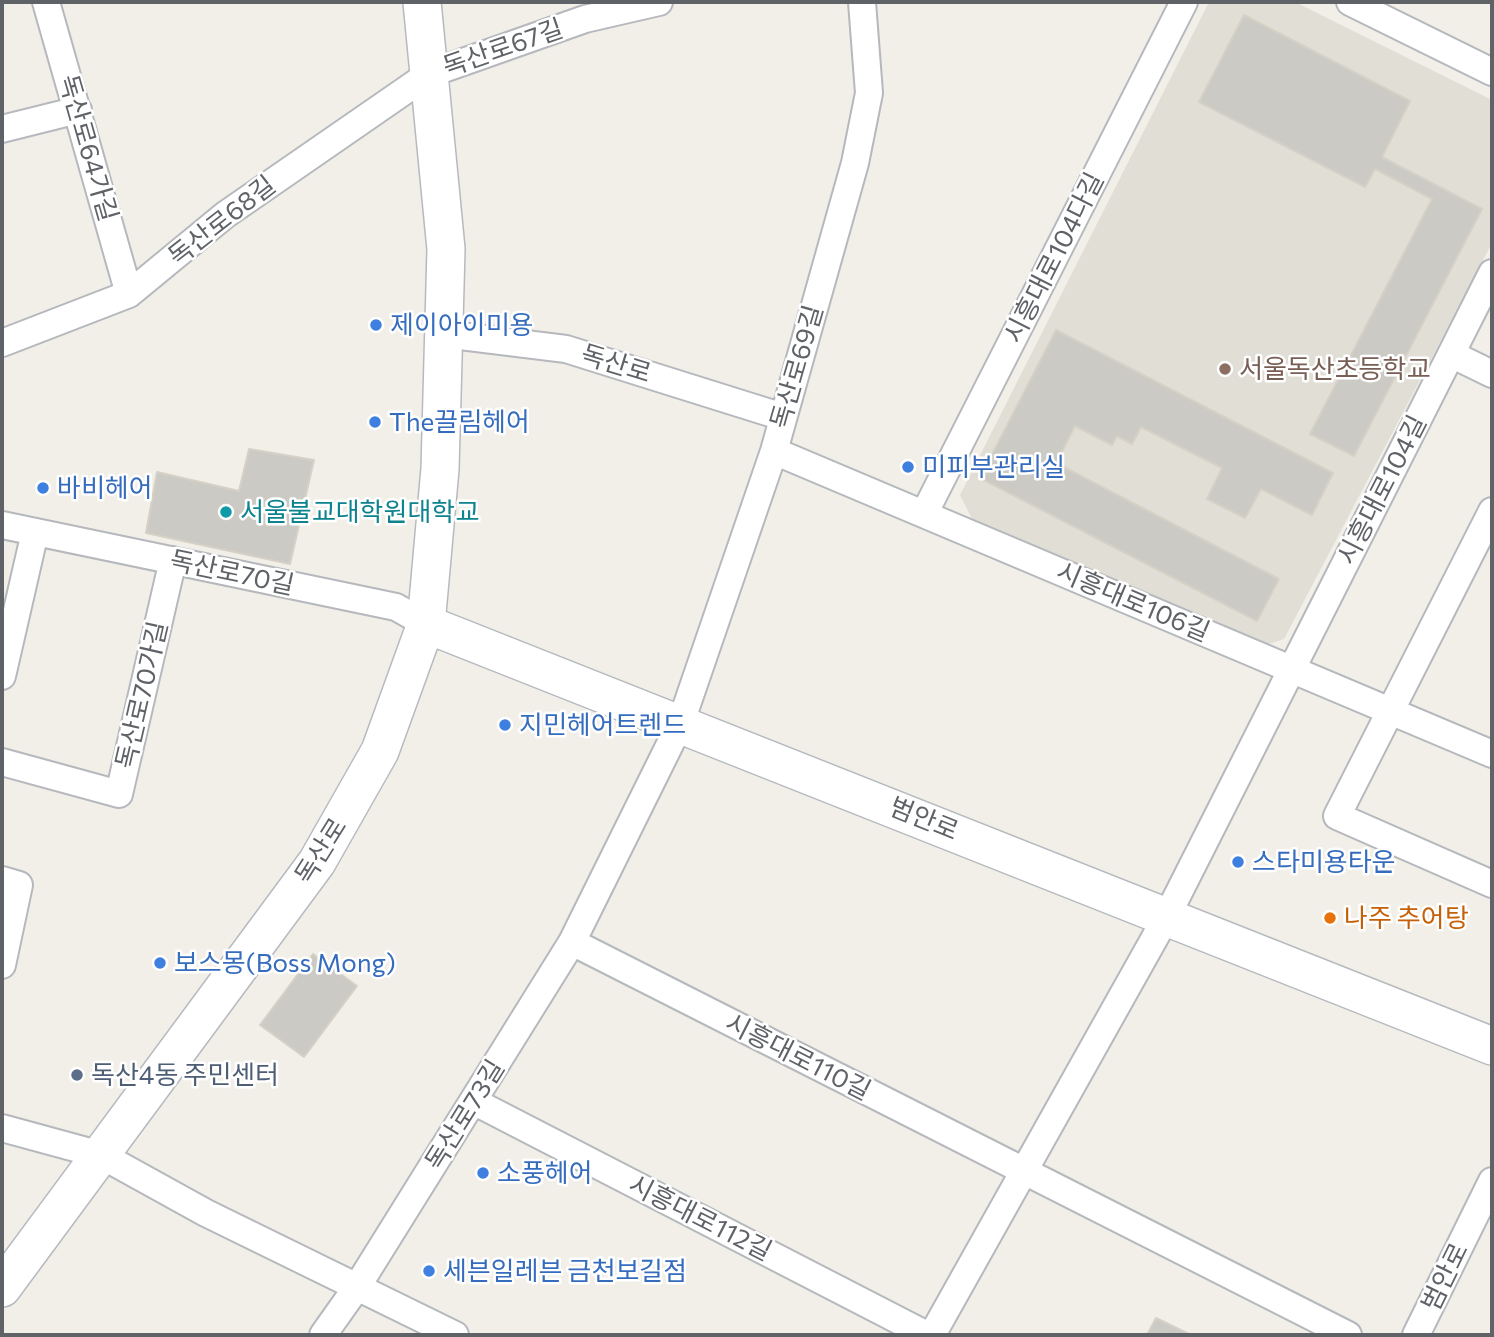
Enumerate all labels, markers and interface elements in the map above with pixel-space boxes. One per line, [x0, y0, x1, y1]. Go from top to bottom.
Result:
street label: 독산로67길 [439, 13, 567, 83]
street label: 독산로64가길 [52, 71, 124, 225]
street label: 시흥대로104다길 [998, 168, 1110, 348]
street label: 독산로68길 [162, 170, 282, 272]
street label: 독산로69길 [765, 302, 829, 432]
place label: 제이아이미용 [390, 309, 534, 341]
marker: 제이아이미용 [368, 317, 384, 333]
street label: 독산로 [577, 339, 655, 389]
place label: 서울독산초등학교 [1239, 353, 1430, 385]
marker: 서울독산초등학교 [1217, 361, 1233, 377]
place label: The끌림헤어 [389, 406, 530, 438]
street label: 시흥대로104길 [1331, 410, 1433, 570]
marker: The끌림헤어 [367, 414, 383, 430]
place label: 미피부관리실 [922, 451, 1066, 483]
marker: 미피부관리실 [900, 459, 916, 475]
place label: 바비헤어 [57, 472, 153, 504]
marker: 바비헤어 [35, 480, 51, 496]
place label: 서울불교대학원대학교 [240, 496, 479, 528]
marker: 서울불교대학원대학교 [218, 504, 234, 520]
street label: 독산로70길 [167, 545, 297, 601]
street label: 시흥대로106길 [1052, 556, 1214, 648]
street label: 독산로70가길 [110, 618, 174, 772]
place label: 지민헤어트렌드 [519, 709, 686, 741]
marker: 지민헤어트렌드 [497, 717, 513, 733]
street label: 범안로 [885, 791, 963, 847]
street label: 독산로 [289, 812, 353, 890]
place label: 스타미용타운 [1252, 846, 1396, 878]
marker: 스타미용타운 [1230, 854, 1246, 870]
place label: 나주 추어탕 [1344, 902, 1469, 934]
marker: 나주 추어탕 [1322, 910, 1338, 926]
place label: 보스몽(Boss Mong) [174, 947, 396, 979]
marker: 보스몽(Boss Mong) [152, 955, 168, 971]
street label: 시흥대로110길 [720, 1007, 876, 1107]
street label: 독산로73길 [419, 1054, 511, 1176]
place label: 독산4동 주민센터 [91, 1059, 279, 1091]
marker: 독산4동 주민센터 [69, 1067, 85, 1083]
place label: 소풍헤어 [497, 1157, 593, 1189]
marker: 소풍헤어 [475, 1165, 491, 1181]
street label: 시흥대로112길 [623, 1169, 777, 1267]
street label: 범안로 [1415, 1238, 1475, 1316]
place label: 세븐일레븐 금천보길점 [443, 1255, 687, 1287]
marker: 세븐일레븐 금천보길점 [421, 1263, 437, 1279]

